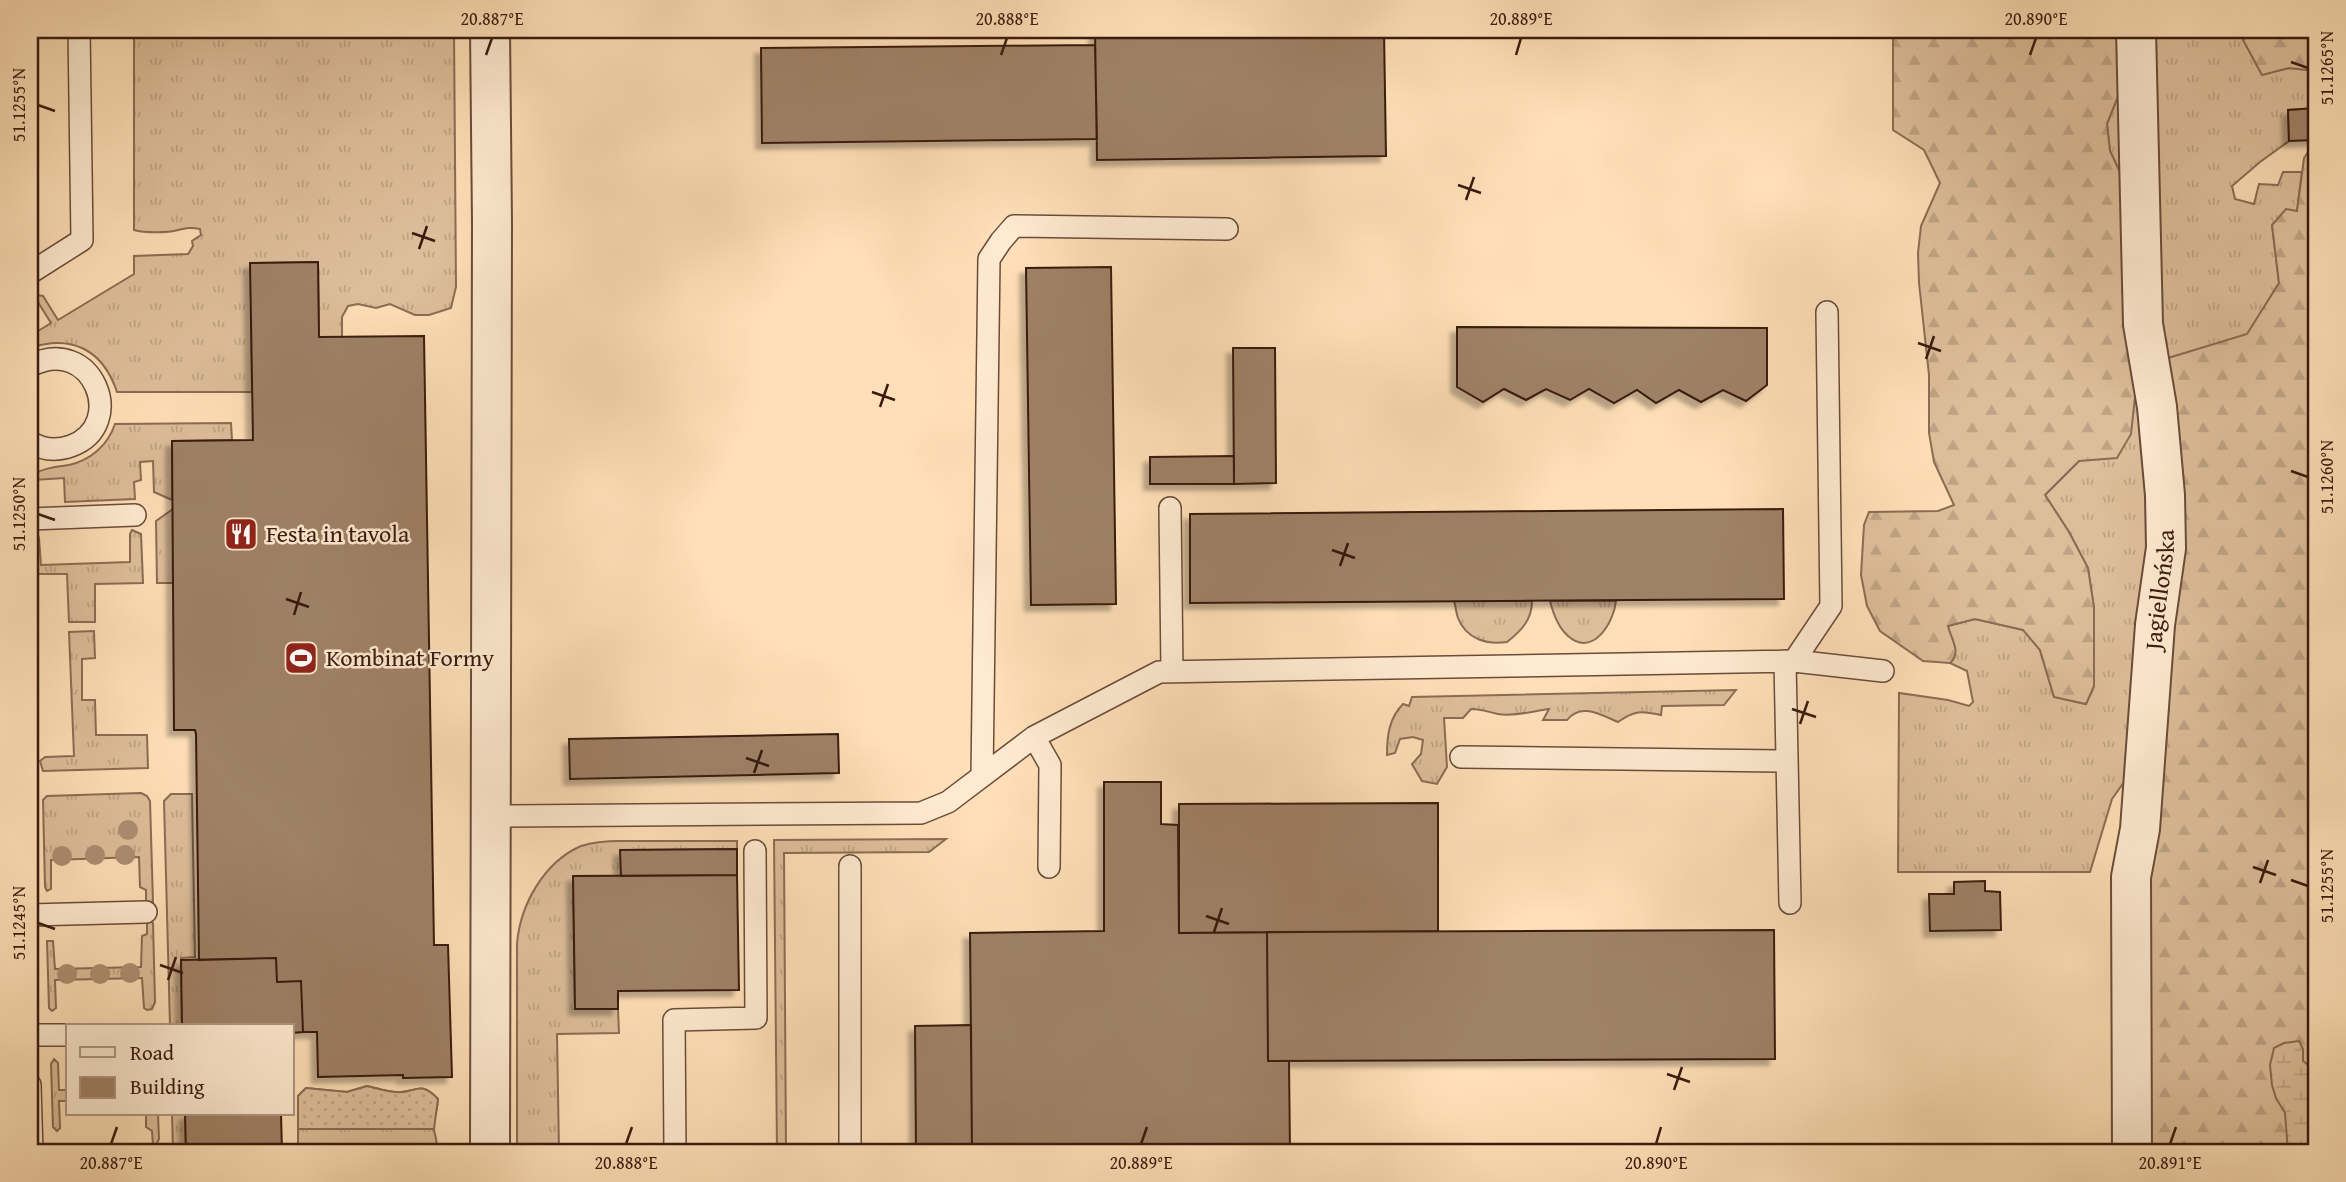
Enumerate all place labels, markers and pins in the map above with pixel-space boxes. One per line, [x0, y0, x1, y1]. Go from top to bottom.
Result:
restaurant icon: Festa in tavola [222, 515, 260, 553]
place label: Festa in tavola [266, 516, 410, 551]
sports icon: Kombinat Formy [282, 639, 320, 677]
place label: Kombinat Formy [326, 640, 494, 675]

